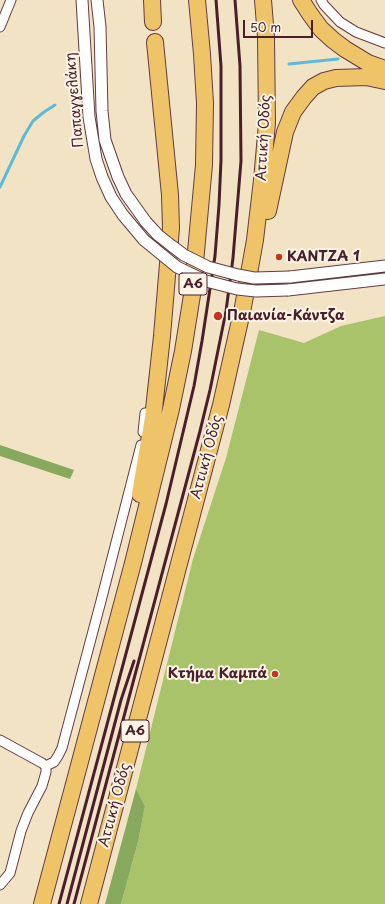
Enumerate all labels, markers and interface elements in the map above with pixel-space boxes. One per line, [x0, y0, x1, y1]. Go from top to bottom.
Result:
scale bar [245, 12, 315, 38]
text: 50 m [250, 18, 281, 36]
street label: Παπαγγελάκη [62, 52, 88, 148]
street label: Αττική Οδός [253, 94, 275, 182]
place label: ΚΑΝΤΖΑ 1 [287, 249, 360, 265]
marker: ΚΑΝΤΖΑ 1 [274, 252, 284, 262]
road number: Α6 [179, 273, 207, 295]
place label: Παιανία-Κάντζα [227, 308, 345, 324]
marker: Παιανία-Κάντζα [212, 310, 224, 322]
street label: Αττική Οδός [188, 413, 226, 501]
place label: Kτήμα Καμπά [168, 666, 267, 682]
marker: Kτήμα Καμπά [270, 669, 280, 679]
road number: Α6 [121, 720, 149, 742]
street label: Αττική Οδός [96, 761, 134, 849]

